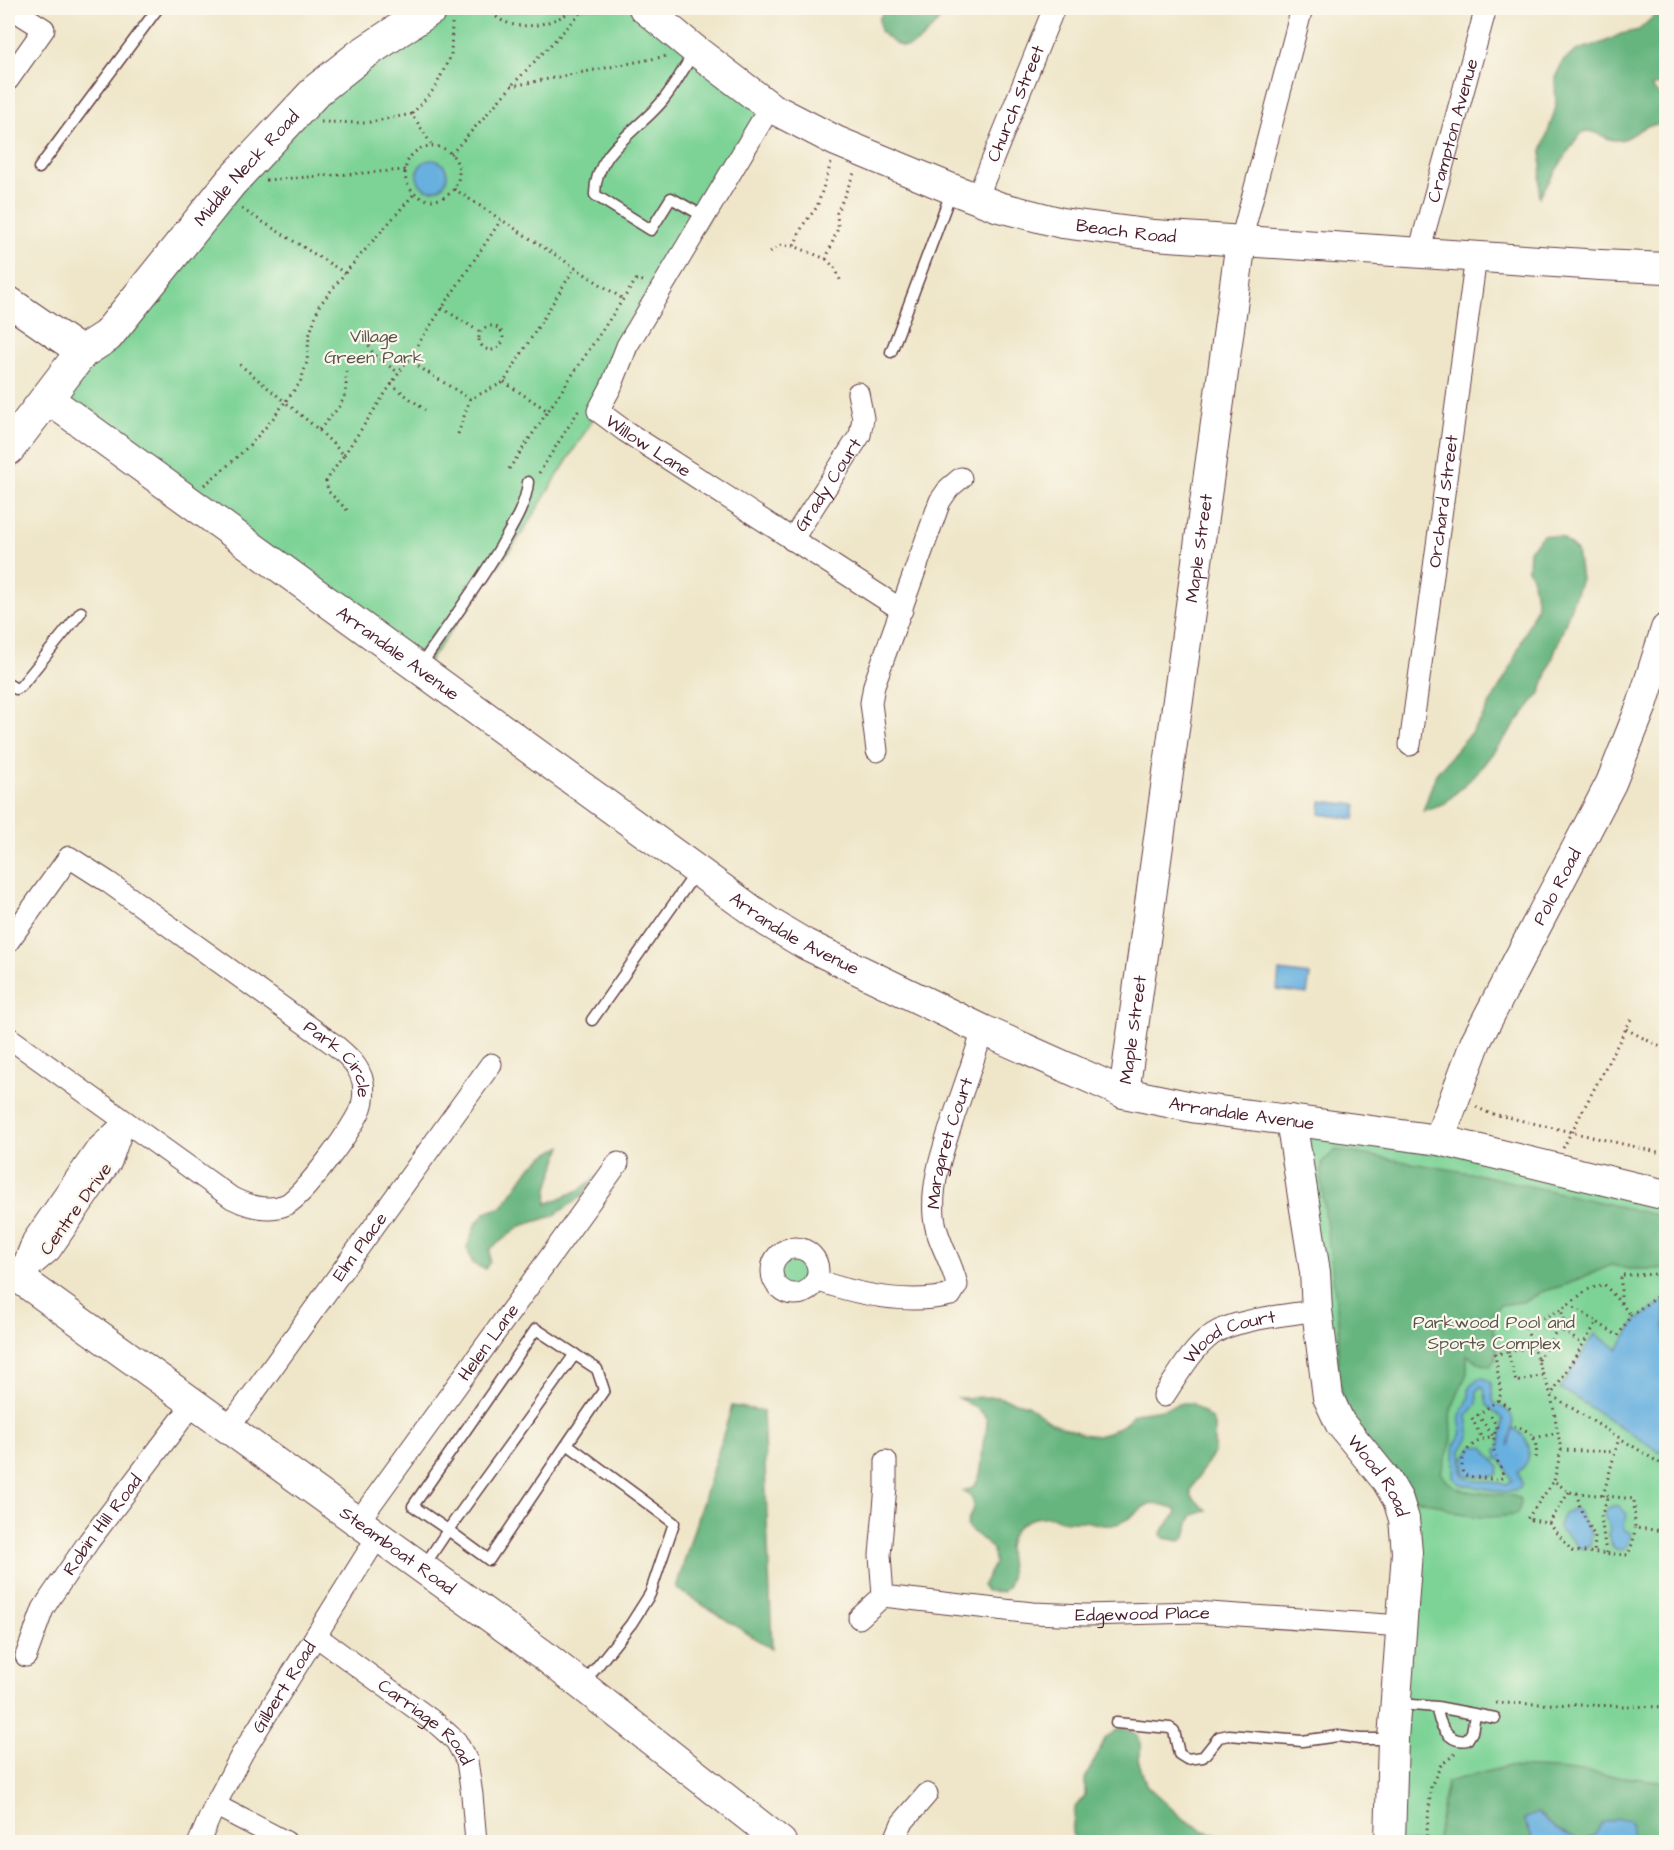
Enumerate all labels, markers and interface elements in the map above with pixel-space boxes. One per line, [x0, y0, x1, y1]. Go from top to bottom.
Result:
street label: Church Street [980, 41, 1050, 166]
street label: Crampton Avenue [1421, 56, 1484, 205]
street label: Middle Neck Road [188, 104, 305, 231]
street label: Beach Road [1075, 212, 1177, 249]
park label: Village Green Park [324, 324, 424, 370]
street label: Willow Lane [600, 408, 696, 483]
street label: Grady Court [788, 432, 868, 536]
street label: Orchard Street [1422, 433, 1464, 569]
street label: Maple Street [1179, 491, 1219, 604]
street label: Arrandale Avenue [332, 600, 465, 706]
street label: Polo Road [1526, 844, 1587, 929]
street label: Arrandale Avenue [725, 886, 864, 981]
street label: Maple Street [1113, 973, 1153, 1086]
street label: Park Circle [299, 1014, 376, 1098]
street label: Margaret Court [921, 1073, 979, 1209]
street label: Arrandale Avenue [1167, 1090, 1316, 1136]
street label: Centre Drive [34, 1157, 118, 1260]
street label: Elm Place [326, 1207, 393, 1286]
street label: Helen Lane [452, 1298, 525, 1386]
street label: Wood Court [1177, 1304, 1278, 1369]
park label: Parkwood Pool and Sports Complex [1413, 1310, 1575, 1356]
street label: Wood Road [1342, 1429, 1415, 1520]
street label: Robin Hill Road [57, 1469, 148, 1580]
street label: Steamboat Road [335, 1500, 461, 1600]
street label: Edgewood Place [1075, 1599, 1211, 1628]
street label: Gilbert Road [246, 1636, 322, 1738]
street label: Carriage Road [373, 1673, 479, 1769]

